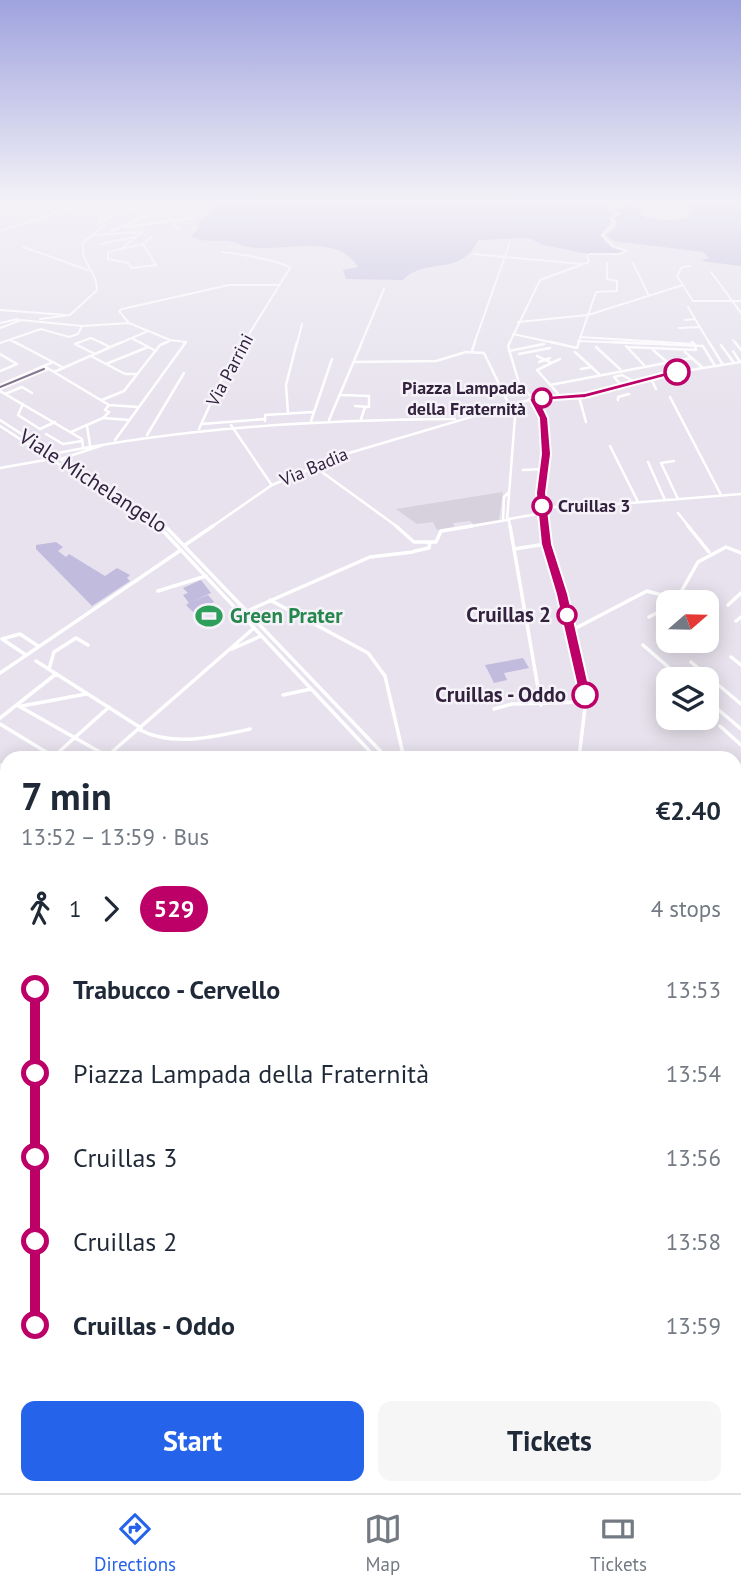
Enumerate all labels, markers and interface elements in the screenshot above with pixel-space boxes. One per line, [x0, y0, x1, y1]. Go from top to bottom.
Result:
street label: Via Parrini [200, 330, 258, 411]
unlabelled marker [664, 359, 690, 385]
place label: Piazza Lampada della Fraternità [402, 376, 526, 420]
marker: Piazza Lampada della Fraternità [532, 388, 552, 408]
street label: Viale Michelangelo [13, 422, 173, 539]
street label: Via Badia [275, 442, 351, 492]
place label: Cruillas 3 [558, 494, 631, 517]
marker: Cruillas 3 [532, 496, 552, 516]
north arrow [656, 590, 719, 653]
map controls [656, 590, 719, 730]
sports icon: Green Prater [194, 601, 224, 631]
place label: Cruillas 2 [466, 601, 551, 628]
place label: Green Prater [230, 602, 343, 629]
marker: Cruillas 2 [557, 605, 577, 625]
button: layers [656, 667, 719, 730]
place label: Cruillas - Oddo [435, 681, 566, 708]
marker: Cruillas - Oddo [572, 682, 598, 708]
text: 7 min [21, 771, 112, 820]
text: €2.40 [656, 794, 721, 827]
text: 13:52 – 13:59 · Bus [21, 822, 209, 851]
icon: walk [21, 890, 59, 928]
icon: forward [92, 890, 130, 928]
text: 529 [154, 893, 194, 924]
text: 1 [69, 894, 82, 923]
text: 4 stops [651, 894, 721, 923]
text: Trabucco - Cervello [73, 973, 280, 1006]
text: 13:53 [666, 975, 721, 1004]
text: Piazza Lampada della Fraternità [73, 1057, 429, 1090]
text: 13:54 [666, 1059, 721, 1088]
text: Cruillas 3 [73, 1141, 177, 1174]
text: 13:56 [666, 1143, 721, 1172]
text: Cruillas 2 [73, 1225, 177, 1258]
text: 13:58 [666, 1227, 721, 1256]
text: Cruillas - Oddo [73, 1309, 235, 1342]
text: 13:59 [666, 1311, 721, 1340]
button: Start [21, 1401, 364, 1481]
button: Tickets [378, 1401, 721, 1481]
tab: Directions [94, 1510, 176, 1576]
tab: Map [364, 1510, 402, 1576]
tab: Tickets [590, 1510, 647, 1576]

